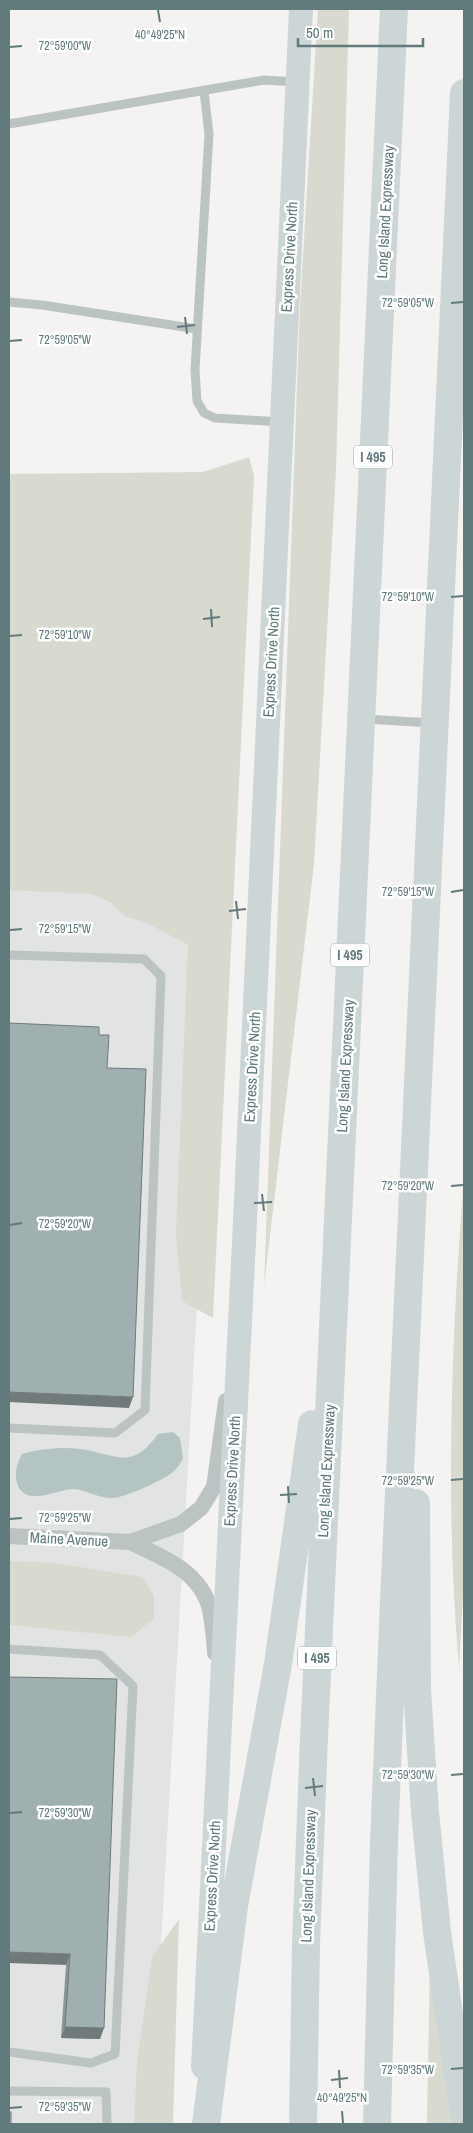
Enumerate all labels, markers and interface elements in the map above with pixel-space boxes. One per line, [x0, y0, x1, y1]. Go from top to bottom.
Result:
scale bar [298, 15, 423, 47]
text: 50 m [306, 22, 333, 43]
text: 40°49'25"N [135, 27, 185, 43]
text: 72°59'00"W [39, 38, 92, 54]
street label: Long Island Expressway [371, 144, 399, 279]
street label: Express Drive North [276, 201, 302, 313]
text: 72°59'05"W [382, 295, 435, 311]
text: 72°59'05"W [39, 332, 92, 348]
road number: I 495 [354, 446, 392, 468]
text: 72°59'10"W [382, 589, 435, 605]
street label: Express Drive North [258, 606, 284, 718]
text: 72°59'10"W [39, 627, 92, 643]
text: 72°59'15"W [382, 884, 435, 900]
text: 72°59'15"W [39, 921, 92, 937]
road number: I 495 [331, 944, 369, 966]
street label: Long Island Expressway [331, 998, 359, 1133]
street label: Express Drive North [239, 1011, 265, 1123]
text: 72°59'20"W [382, 1178, 435, 1194]
text: 72°59'20"W [39, 1216, 92, 1232]
street label: Long Island Expressway [312, 1403, 340, 1538]
street label: Express Drive North [219, 1415, 245, 1527]
text: 72°59'25"W [382, 1473, 435, 1489]
text: 72°59'25"W [39, 1510, 92, 1526]
street label: Maine Avenue [29, 1526, 109, 1552]
road number: I 495 [298, 1646, 336, 1670]
text: 72°59'30"W [382, 1767, 435, 1783]
text: 72°59'30"W [39, 1805, 92, 1821]
street label: Long Island Expressway [295, 1808, 321, 1943]
street label: Express Drive North [199, 1820, 225, 1932]
text: 72°59'35"W [382, 2062, 435, 2078]
text: 40°49'25"N [317, 2090, 367, 2106]
text: 72°59'35"W [39, 2099, 92, 2115]

